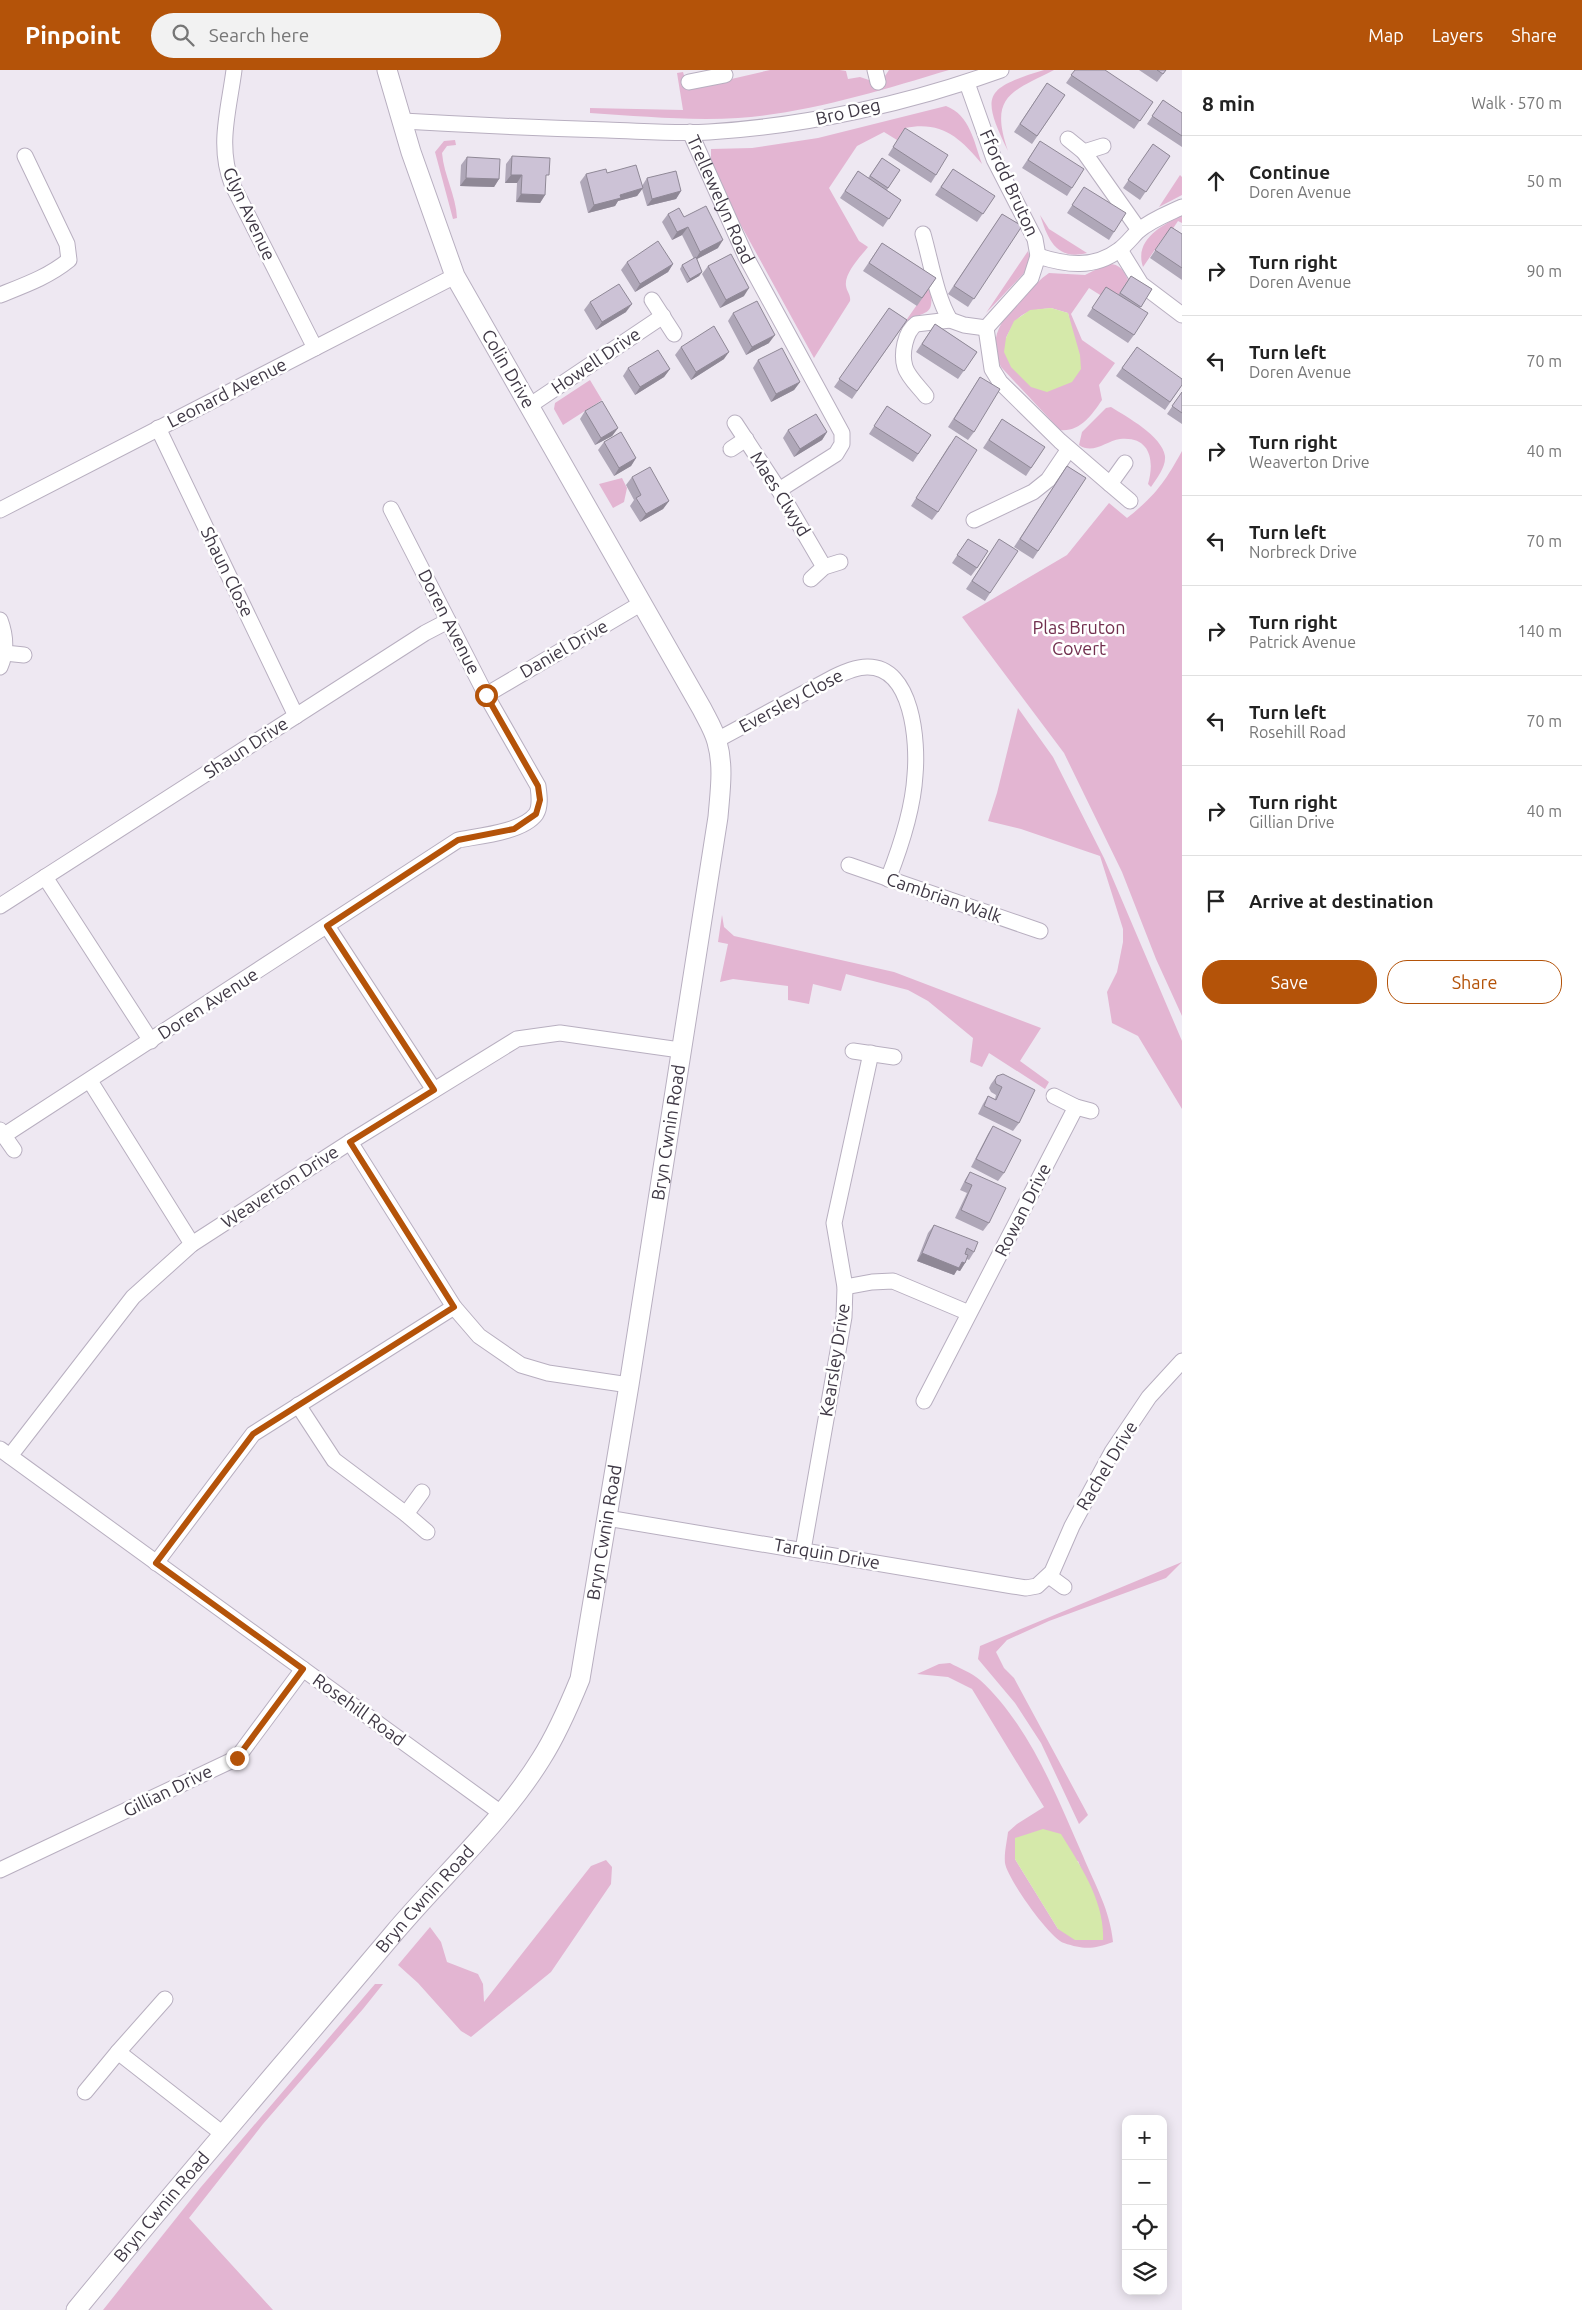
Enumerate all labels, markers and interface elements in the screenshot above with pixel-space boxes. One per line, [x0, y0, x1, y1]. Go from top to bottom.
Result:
search box [151, 13, 501, 58]
icon: search [169, 21, 197, 49]
text: Pinpoint [25, 22, 121, 49]
text: Search here [209, 24, 309, 46]
text: Map [1368, 25, 1404, 45]
text: Layers [1432, 25, 1483, 45]
text: Share [1511, 25, 1557, 45]
text: 8 min [1202, 91, 1255, 115]
street label: Bro Deg [813, 94, 882, 128]
text: Walk · 570 m [1471, 94, 1562, 112]
street label: Ffordd Bruton [976, 126, 1043, 239]
street label: Trellewelyn Road [684, 132, 759, 267]
text: Continue [1249, 161, 1330, 183]
street label: Glyn Avenue [220, 164, 280, 263]
icon: ahead [1202, 167, 1230, 195]
text: 50 m [1526, 172, 1562, 190]
text: Doren Avenue [1249, 183, 1351, 201]
text: Turn right [1249, 251, 1337, 273]
icon: right [1202, 257, 1230, 285]
text: 90 m [1526, 262, 1562, 280]
text: Doren Avenue [1249, 273, 1351, 291]
street label: Howell Drive [547, 323, 644, 397]
street label: Colin Drive [478, 326, 539, 411]
text: Turn left [1249, 341, 1327, 363]
icon: left [1202, 347, 1230, 375]
text: 70 m [1526, 352, 1562, 370]
street label: Leonard Avenue [164, 353, 290, 431]
text: Doren Avenue [1249, 363, 1351, 381]
text: Turn right [1249, 431, 1337, 453]
icon: right [1202, 437, 1230, 465]
text: 40 m [1526, 442, 1562, 460]
street label: Maes Clwyd [747, 447, 815, 539]
text: Weaverton Drive [1249, 453, 1370, 471]
text: Turn left [1249, 521, 1327, 543]
street label: Shaun Close [198, 523, 258, 620]
icon: left [1202, 527, 1230, 555]
text: 70 m [1526, 532, 1562, 550]
text: Norbreck Drive [1249, 543, 1357, 561]
street label: Doren Avenue [415, 566, 485, 677]
text: Turn right [1249, 611, 1337, 633]
street label: Daniel Drive [516, 615, 611, 681]
park label: Plas Bruton Covert [1032, 617, 1126, 658]
icon: right [1202, 617, 1230, 645]
text: 140 m [1517, 622, 1562, 640]
text: Patrick Avenue [1249, 633, 1356, 651]
street label: Eversley Close [735, 664, 846, 736]
route start [475, 684, 498, 707]
text: Turn left [1249, 701, 1327, 723]
icon: left [1202, 707, 1230, 735]
text: 70 m [1526, 712, 1562, 730]
street label: Shaun Drive [200, 713, 291, 782]
text: Rosehill Road [1249, 723, 1346, 741]
text: Turn right [1249, 791, 1337, 813]
icon: right [1202, 797, 1230, 825]
text: 40 m [1526, 802, 1562, 820]
text: Gillian Drive [1249, 813, 1335, 831]
street label: Cambrian Walk [884, 868, 1005, 926]
icon: arrive [1202, 887, 1230, 915]
text: Arrive at destination [1249, 890, 1434, 912]
button: Save [1202, 960, 1377, 1004]
button: Share [1387, 960, 1562, 1004]
street label: Doren Avenue [154, 963, 261, 1043]
street label: Bryn Cwnin Road [647, 1063, 688, 1202]
street label: Weaverton Drive [217, 1141, 342, 1231]
street label: Rowan Drive [990, 1160, 1054, 1259]
street label: Kearsley Drive [815, 1302, 853, 1418]
street label: Rachel Drive [1072, 1417, 1141, 1514]
street label: Bryn Cwnin Road [582, 1463, 625, 1602]
street label: Tarquin Drive [773, 1534, 882, 1572]
street label: Rosehill Road [310, 1669, 410, 1749]
route end [226, 1747, 249, 1770]
street label: Gillian Drive [120, 1760, 215, 1820]
street label: Bryn Cwnin Road [371, 1841, 477, 1956]
map controls [1122, 2115, 1167, 2295]
button: + [1122, 2115, 1167, 2160]
street label: Bryn Cwnin Road [109, 2147, 213, 2265]
button: − [1122, 2160, 1167, 2205]
button: locate [1122, 2205, 1167, 2250]
button: layers [1122, 2250, 1167, 2295]

